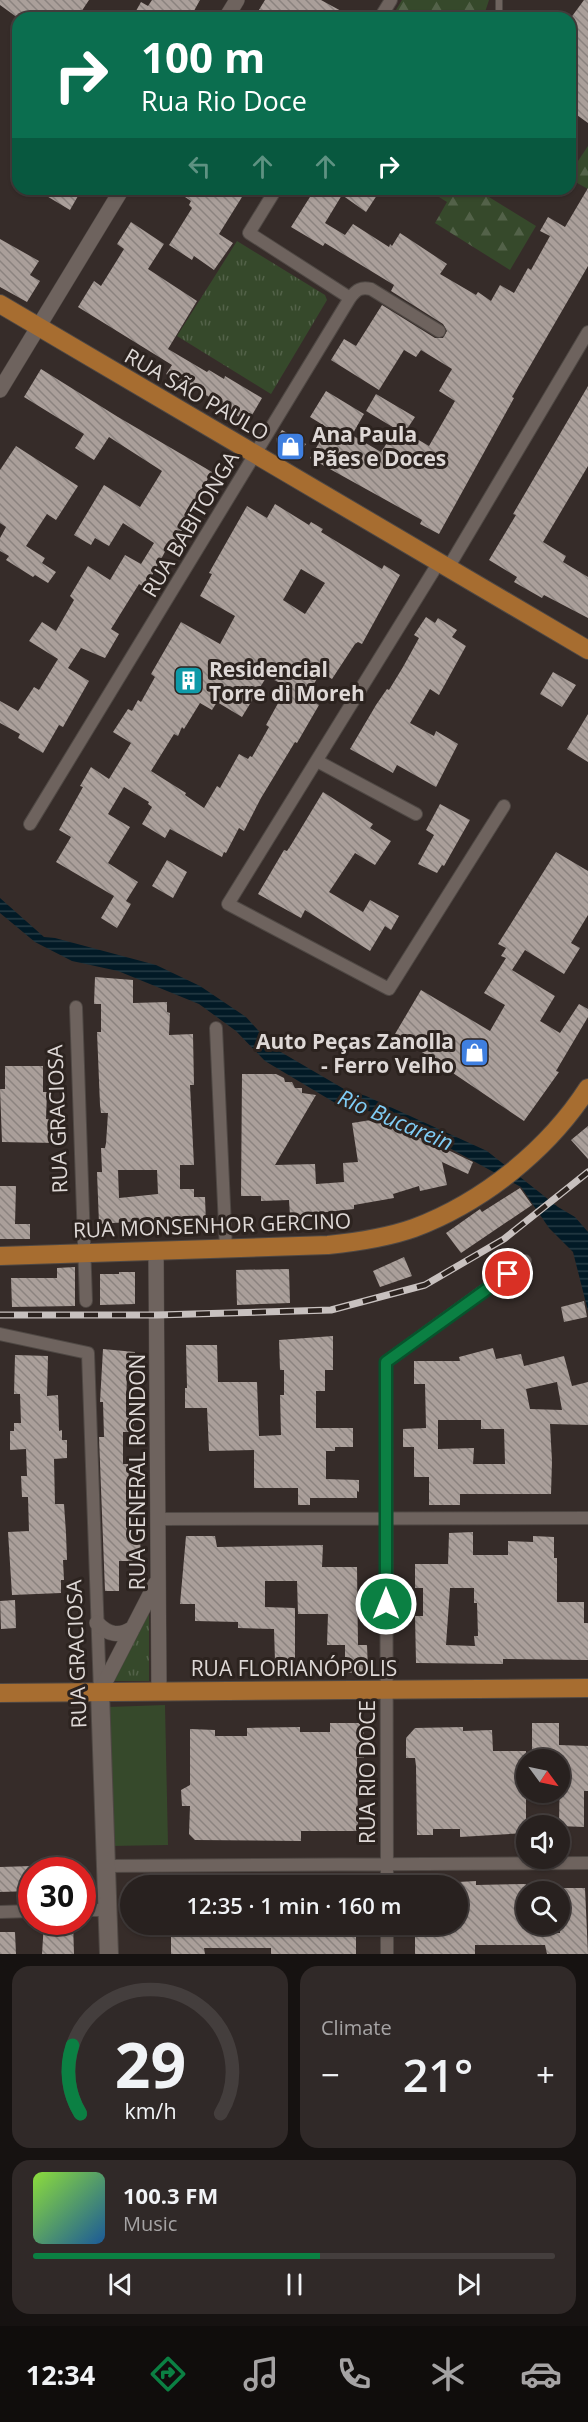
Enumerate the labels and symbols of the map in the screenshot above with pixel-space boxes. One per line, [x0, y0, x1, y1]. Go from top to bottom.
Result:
street label: RUA SÃO PAULO [120, 341, 274, 447]
place label: Ana Paula Pães e Doces [312, 420, 446, 472]
shop icon: Ana Paula Pães e Doces [275, 430, 307, 462]
street label: RUA BABITONGA [135, 445, 245, 602]
place label: Residencial Torre di Moreh [209, 655, 365, 707]
building icon: Residencial Torre di Moreh [172, 665, 204, 697]
place label: Auto Peças Zanolla - Ferro Velho [256, 1027, 454, 1079]
shop icon: Auto Peças Zanolla - Ferro Velho [459, 1037, 491, 1069]
street label: RUA GRACIOSA [40, 1043, 74, 1194]
water label: Rio Bucarein [334, 1081, 458, 1157]
street label: RUA MONSENHOR GERCINO [72, 1206, 352, 1244]
pin [482, 1248, 533, 1299]
street label: RUA GENERAL RONDON [123, 1354, 151, 1590]
position arrow [354, 1572, 418, 1636]
street label: RUA GRACIOSA [59, 1578, 93, 1729]
street label: RUA FLORIANÓPOLIS [191, 1654, 397, 1682]
street label: RUA RIO DOCE [353, 1700, 381, 1844]
north arrow [516, 1749, 570, 1803]
speed limit sign: 30 [18, 1857, 96, 1935]

